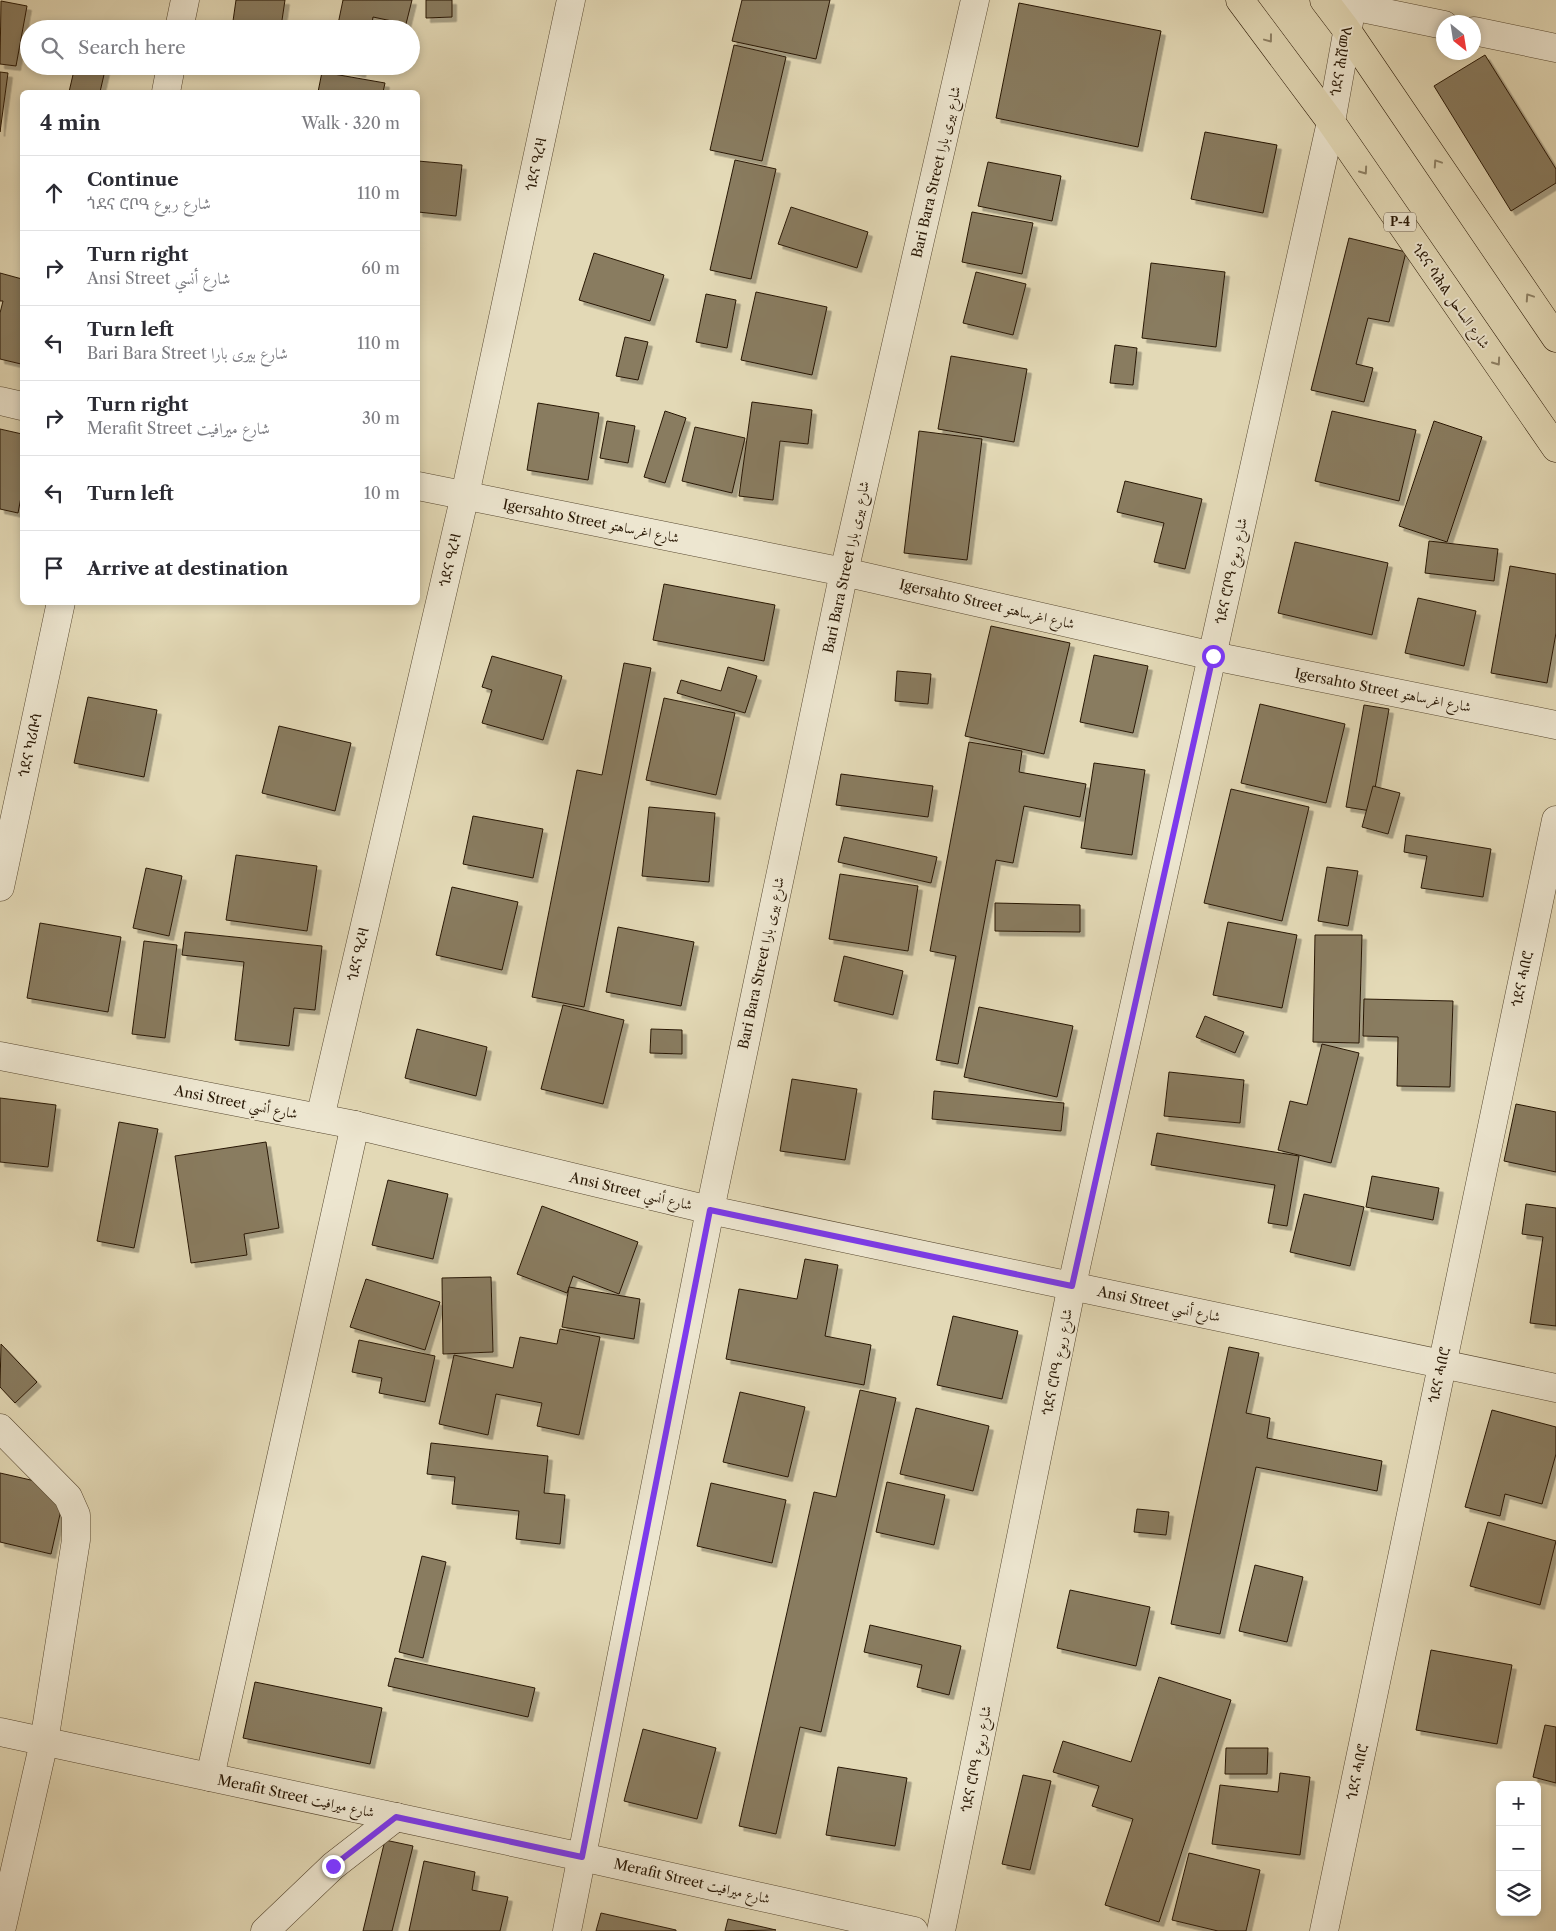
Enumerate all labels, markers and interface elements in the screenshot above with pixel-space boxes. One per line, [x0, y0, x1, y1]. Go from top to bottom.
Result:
north arrow [1436, 15, 1481, 60]
search box [20, 20, 420, 75]
street label: ጎደና ሕሽመለ [1326, 24, 1356, 98]
one-way arrow [1263, 33, 1272, 43]
icon: search [38, 34, 66, 62]
text: Search here [78, 36, 186, 59]
street label: Bari Bara Street شارع بيرى بارا [907, 84, 967, 260]
text: 4 min [40, 110, 101, 135]
text: Walk · 320 m [301, 113, 400, 133]
street label: ጎደና ዓረዛ [522, 135, 550, 193]
one-way arrow [1434, 159, 1443, 169]
one-way arrow [1358, 165, 1367, 175]
text: Continue [87, 168, 179, 191]
icon: ahead [40, 179, 68, 207]
text: 110 m [357, 183, 400, 203]
text: ጎደና ሮቦዓ شارع ربوع [87, 193, 211, 213]
road number: P-4 [1384, 212, 1416, 232]
street label: ጎደና ሳሕል شارع الساحل [1406, 240, 1494, 354]
text: Turn right [87, 243, 188, 266]
icon: right [40, 254, 68, 282]
text: 60 m [361, 258, 400, 278]
text: Ansi Street شارع أنسي [87, 268, 230, 288]
one-way arrow [1526, 294, 1535, 303]
text: Turn left [87, 318, 174, 341]
icon: left [40, 329, 68, 357]
text: 110 m [357, 333, 400, 353]
text: Bari Bara Street شارع بيرى بارا [87, 343, 288, 363]
one-way arrow [1491, 356, 1500, 366]
text: Turn right [87, 393, 188, 416]
icon: right [40, 404, 68, 432]
text: 30 m [362, 408, 400, 428]
text: Merafit Street شارع ميرافيت [87, 418, 270, 438]
icon: left [40, 479, 68, 507]
street label: Bari Bara Street شارع بيرى بارا [819, 479, 876, 655]
text: Turn left [87, 482, 174, 505]
text: 10 m [364, 483, 400, 503]
street label: Igersahto Street شارع اغرساهتو [501, 495, 681, 550]
street label: ጎደና ሮቦዓ شارع ربوع [1211, 516, 1254, 626]
street label: ጎደና ዓረዛ [435, 531, 465, 589]
icon: arrive [40, 554, 68, 582]
text: Arrive at destination [87, 557, 288, 580]
street label: Igersahto Street شارع اغرساهتو [897, 575, 1076, 636]
route start [1202, 645, 1225, 668]
street label: Igersahto Street شارع اغرساهتو [1293, 664, 1473, 719]
street label: ጎደና ካሪቡሳ [14, 711, 46, 779]
street label: Bari Bara Street شارع بيرى بارا [734, 875, 791, 1051]
street label: ጎደና ዓረዛ [343, 925, 373, 983]
street label: ጎደና ሓበሮ [1507, 949, 1537, 1009]
street label: Ansi Street شارع أنسي [171, 1080, 299, 1128]
street label: Ansi Street شارع أنسي [566, 1167, 694, 1219]
street label: Ansi Street شارع أنسي [1094, 1281, 1222, 1331]
street label: ጎደና ሮቦዓ شارع ربوع [1038, 1307, 1079, 1417]
street label: ጎደና ሓበሮ [1424, 1345, 1454, 1405]
street label: ጎደና ሮቦዓ شارع ربوع [957, 1704, 998, 1814]
street label: ጎደና ሓበሮ [1342, 1742, 1372, 1802]
street label: Merafit Street شارع ميرافيت [215, 1771, 376, 1824]
map controls [1496, 1781, 1541, 1916]
button: + [1496, 1781, 1541, 1826]
button: − [1496, 1826, 1541, 1871]
street label: Merafit Street شارع ميرافيت [611, 1854, 772, 1911]
route end [322, 1855, 345, 1878]
button: layers [1496, 1871, 1541, 1916]

